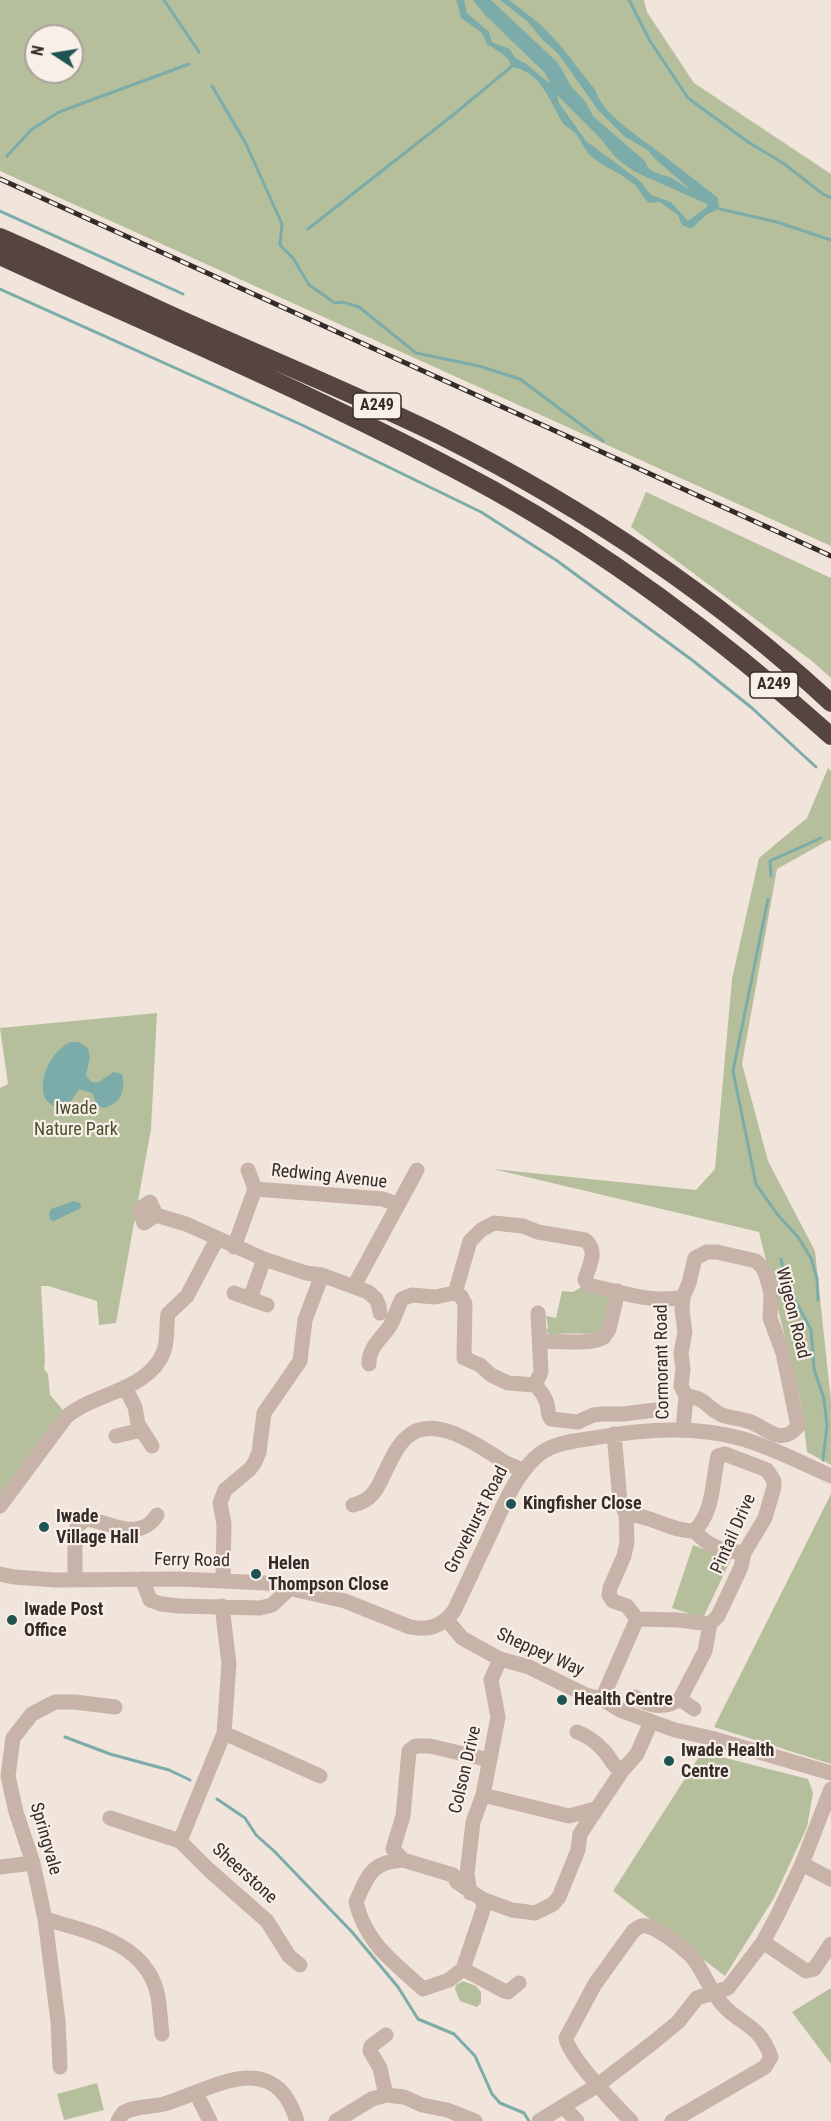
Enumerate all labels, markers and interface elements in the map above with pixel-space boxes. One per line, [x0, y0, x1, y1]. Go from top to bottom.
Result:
north arrow [24, 24, 84, 84]
text: N [28, 44, 48, 57]
road number: A249 [353, 393, 401, 419]
road number: A249 [750, 672, 798, 698]
park label: Iwade Nature Park [34, 1098, 118, 1140]
street label: Redwing Avenue [270, 1160, 388, 1194]
street label: Wigeon Road [770, 1265, 814, 1361]
street label: Cormorant Road [651, 1304, 675, 1420]
street label: Grovehurst Road [441, 1463, 513, 1577]
street label: Pintail Drive [707, 1491, 761, 1577]
place label: Kingfisher Close [523, 1493, 642, 1515]
marker: Kingfisher Close [504, 1497, 518, 1511]
place label: Iwade Village Hall [56, 1506, 139, 1549]
marker: Iwade Village Hall [37, 1520, 51, 1534]
street label: Ferry Road [154, 1550, 230, 1572]
place label: Helen Thompson Close [268, 1553, 389, 1596]
marker: Helen Thompson Close [249, 1567, 263, 1581]
place label: Iwade Post Office [24, 1599, 103, 1642]
marker: Iwade Post Office [5, 1613, 19, 1627]
street label: Sheppey Way [493, 1624, 587, 1682]
place label: Health Centre [574, 1689, 673, 1711]
marker: Health Centre [555, 1693, 569, 1707]
street label: Colson Drive [445, 1724, 487, 1816]
place label: Iwade Health Centre [681, 1740, 774, 1782]
marker: Iwade Health Centre [662, 1754, 676, 1768]
street label: Springvale [24, 1800, 66, 1878]
street label: Sheerstone [207, 1839, 281, 1909]

